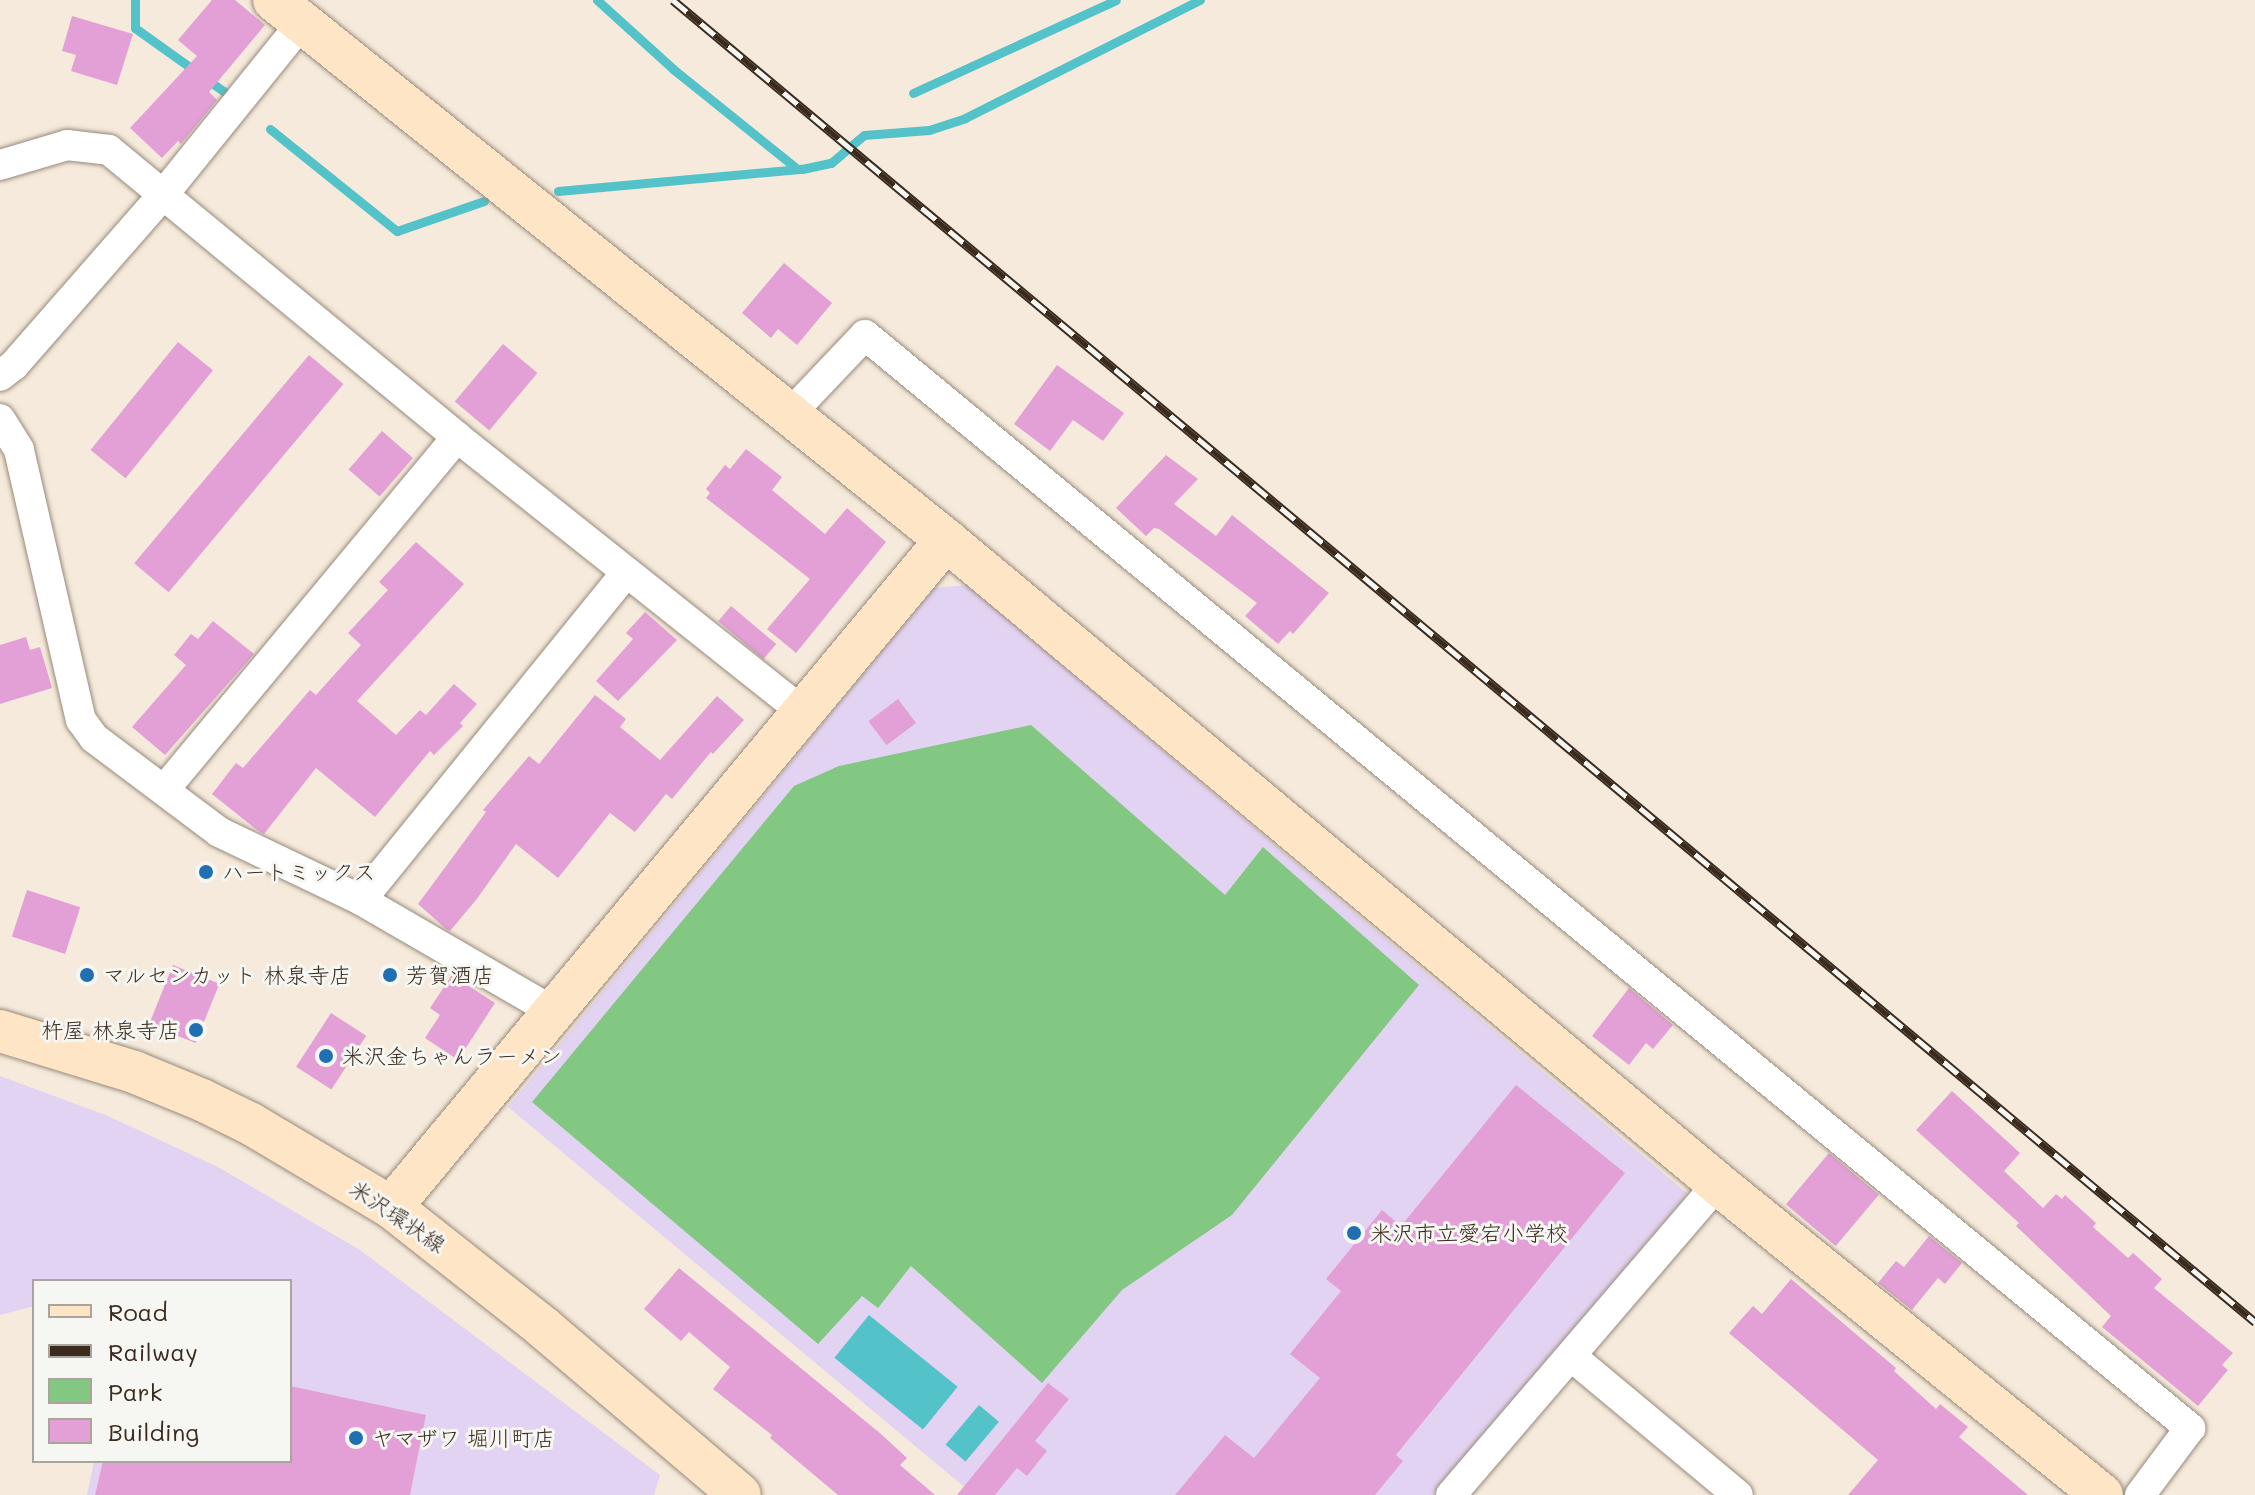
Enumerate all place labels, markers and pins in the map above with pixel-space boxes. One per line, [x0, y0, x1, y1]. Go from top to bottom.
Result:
place label: ハートミックス [222, 859, 376, 885]
marker: ハートミックス [197, 863, 215, 881]
place label: マルセンカット 林泉寺店 [103, 962, 352, 988]
place label: 芳賀酒店 [406, 962, 494, 988]
marker: マルセンカット 林泉寺店 [78, 966, 96, 984]
marker: 芳賀酒店 [381, 966, 399, 984]
place label: 杵屋 林泉寺店 [41, 1017, 180, 1043]
marker: 杵屋 林泉寺店 [187, 1021, 205, 1039]
place label: 米沢金ちゃんラーメン [342, 1043, 562, 1069]
marker: 米沢金ちゃんラーメン [317, 1047, 335, 1065]
place label: 米沢市立愛宕小学校 [1370, 1220, 1568, 1246]
marker: 米沢市立愛宕小学校 [1345, 1224, 1363, 1242]
place label: ヤマザワ 堀川町店 [372, 1425, 555, 1451]
marker: ヤマザワ 堀川町店 [347, 1429, 365, 1447]

